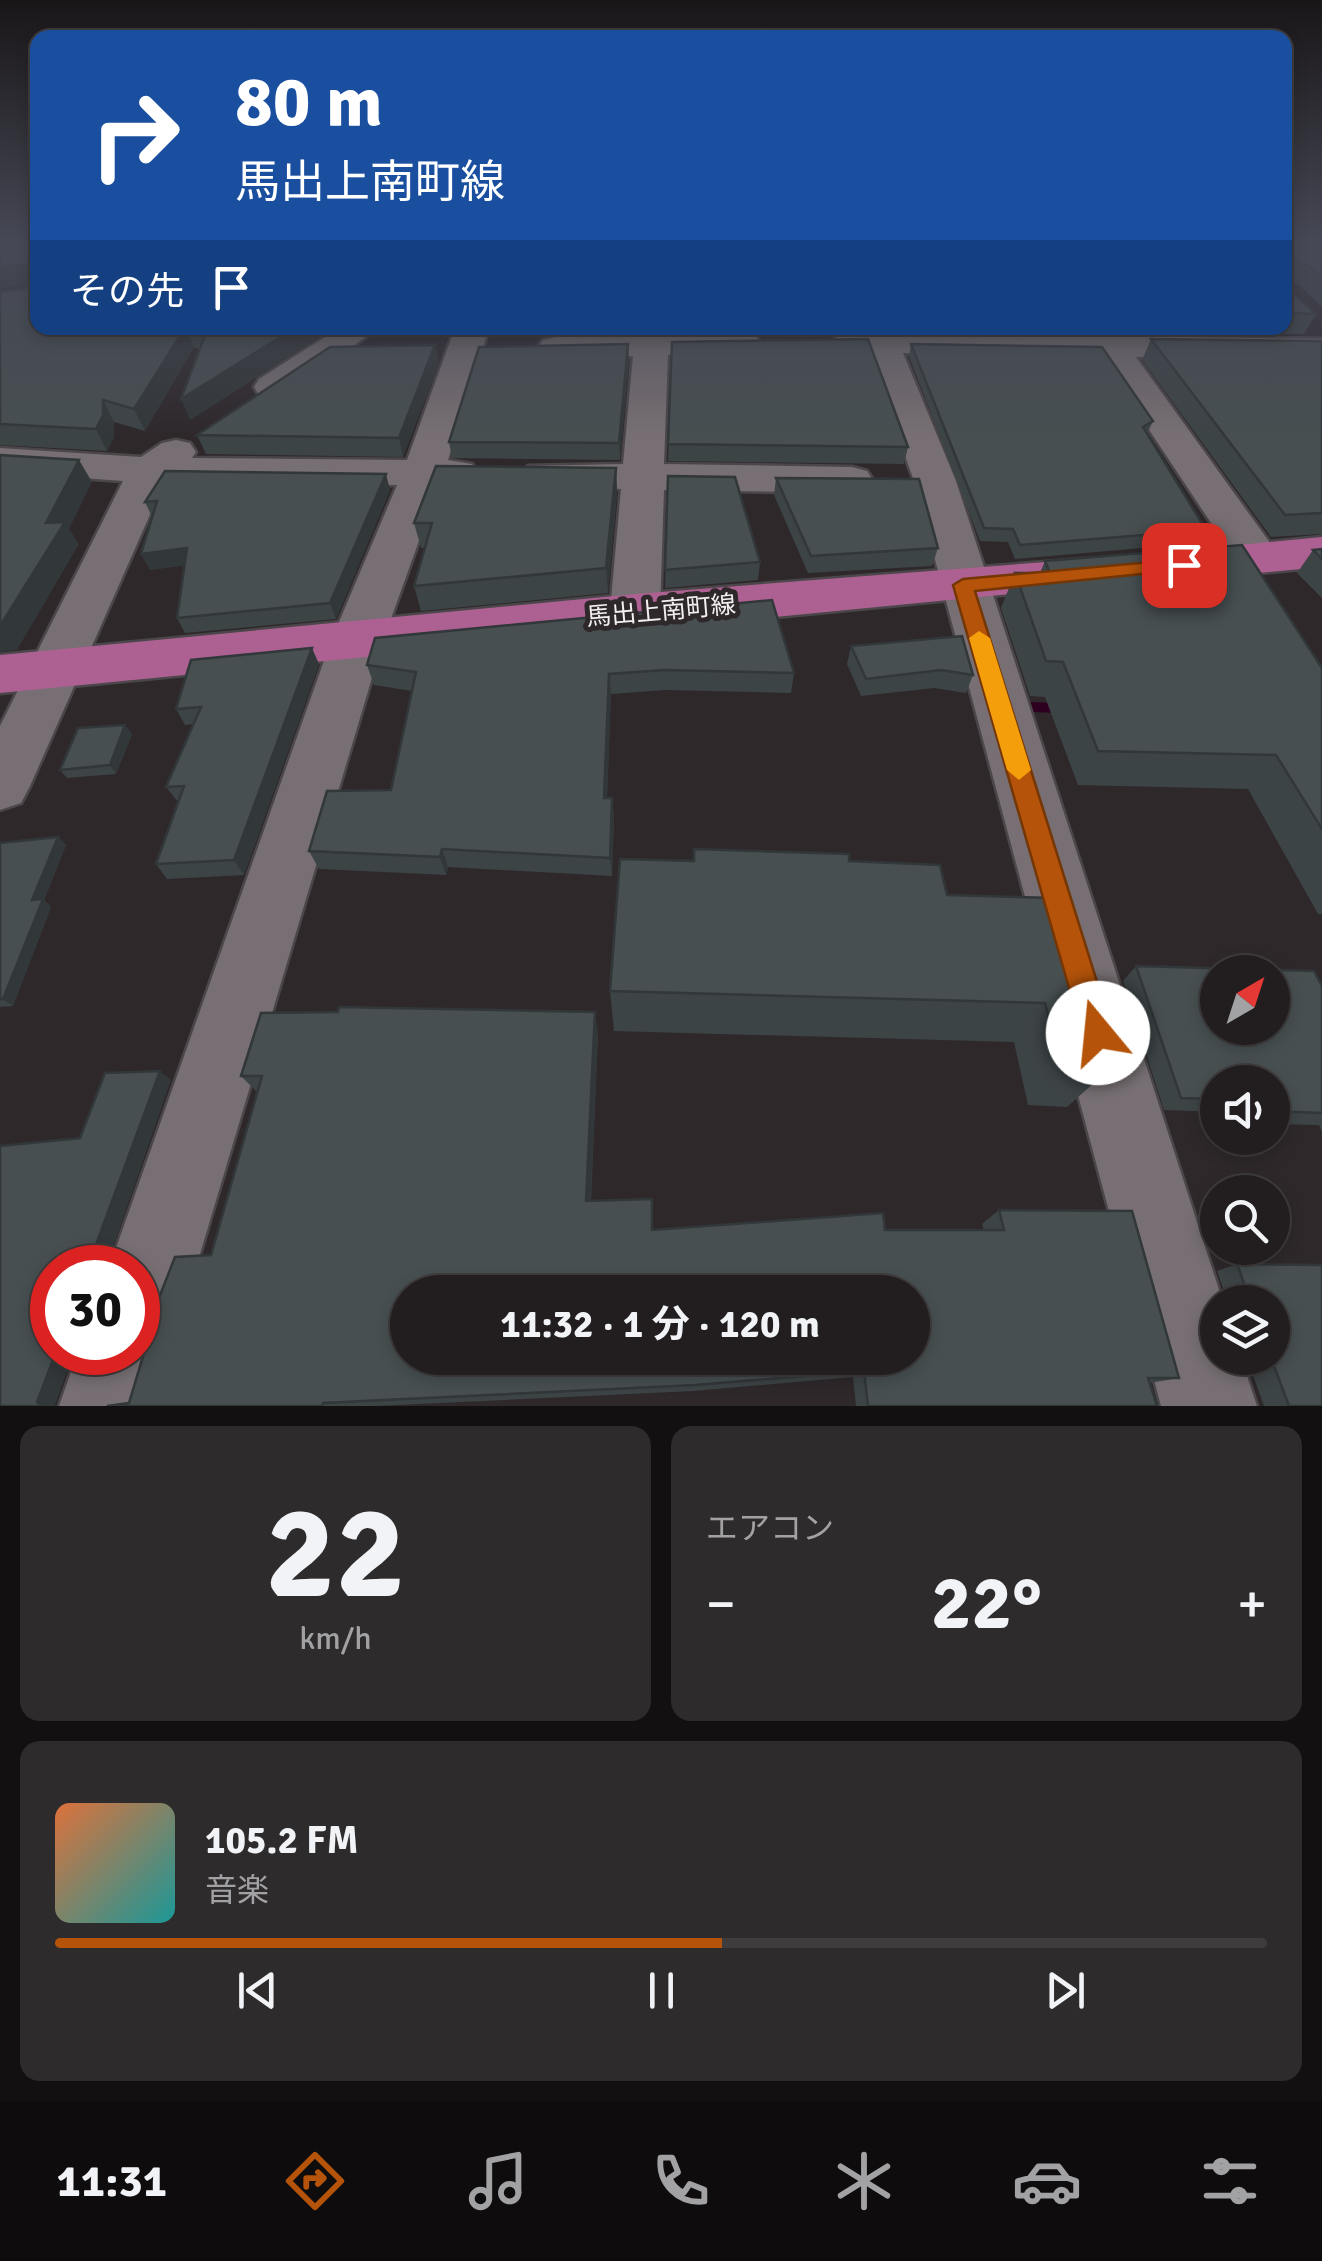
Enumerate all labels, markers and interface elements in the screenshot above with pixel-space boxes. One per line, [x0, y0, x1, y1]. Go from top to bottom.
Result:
text: 80 m [235, 59, 383, 145]
icon: right [70, 70, 200, 200]
text: 馬出上南町線 [235, 155, 505, 210]
icon: arrive [204, 260, 259, 315]
text: その先 [70, 268, 184, 315]
pin [1142, 523, 1227, 608]
icon: arrive [1157, 538, 1212, 593]
street label: 馬出上南町線 [585, 589, 737, 632]
north arrow [1200, 955, 1290, 1045]
map controls [1200, 955, 1290, 1375]
position arrow [1046, 981, 1150, 1085]
button: sound [1200, 1065, 1290, 1155]
button: search [1200, 1175, 1290, 1265]
speed limit sign: 30 [30, 1245, 160, 1375]
button: layers [1200, 1285, 1290, 1375]
text: 11:32 · 1 分 · 120 m [500, 1301, 820, 1348]
text: 22 [265, 1474, 406, 1634]
text: エアコン [706, 1509, 834, 1548]
text: 22° [931, 1557, 1042, 1650]
text: − [706, 1570, 736, 1638]
text: + [1237, 1570, 1267, 1638]
text: km/h [299, 1619, 372, 1658]
text: 105.2 FM [205, 1817, 358, 1864]
text: 音楽 [205, 1871, 269, 1910]
icon: previous [230, 1963, 285, 2018]
icon: pause [634, 1963, 689, 2018]
icon: next [1038, 1963, 1093, 2018]
icon: directions [280, 2146, 350, 2216]
icon: music [463, 2146, 533, 2216]
icon: phone [646, 2146, 716, 2216]
icon: climate [829, 2146, 899, 2216]
icon: car [1012, 2146, 1082, 2216]
icon: filters [1195, 2146, 1265, 2216]
text: 11:31 [57, 2154, 167, 2209]

